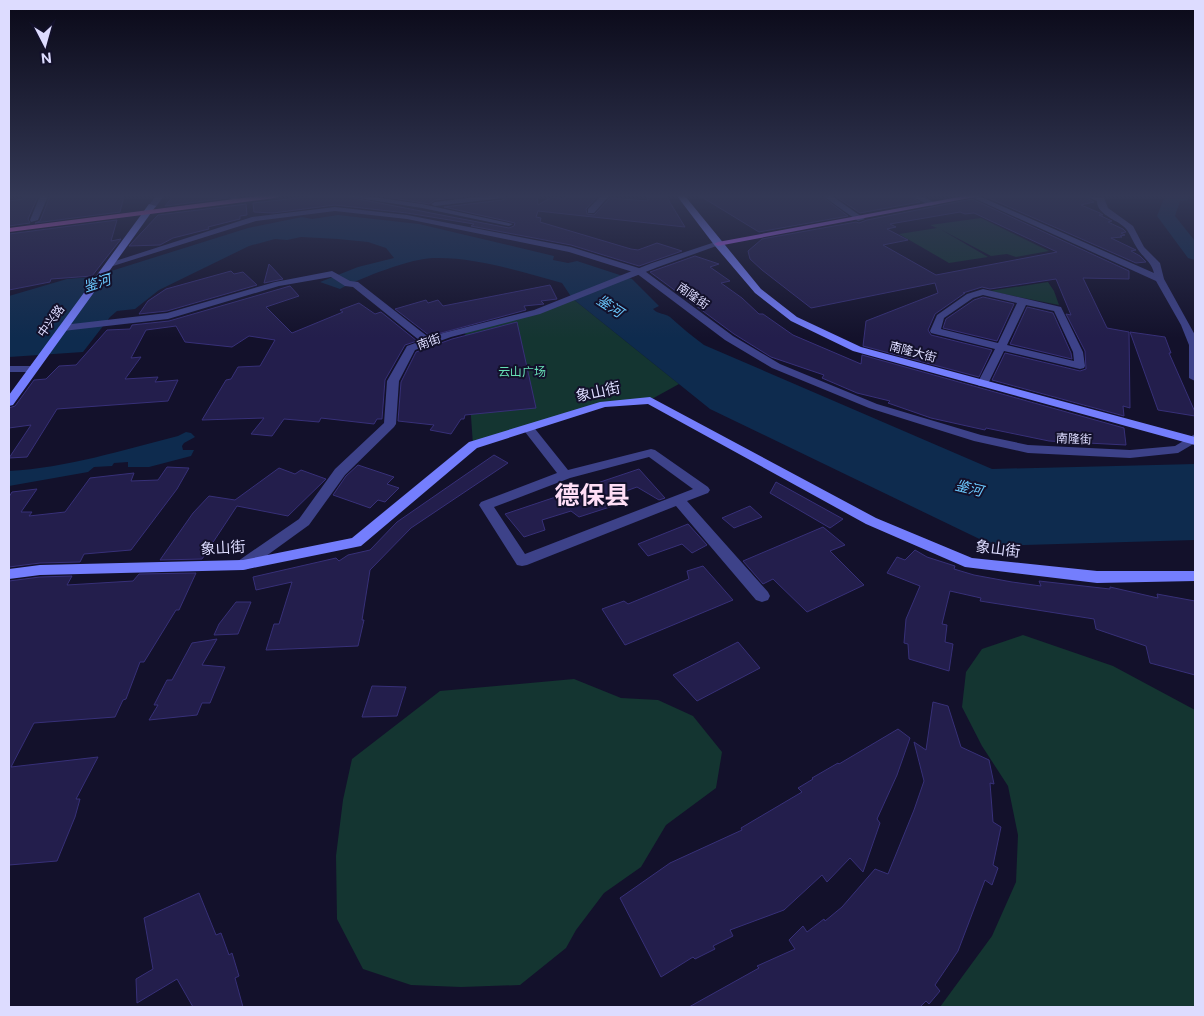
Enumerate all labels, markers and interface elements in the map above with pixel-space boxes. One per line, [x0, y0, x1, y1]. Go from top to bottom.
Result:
north arrow [20, 20, 70, 70]
text: N [40, 49, 53, 66]
water label: 鉴河 [81, 270, 116, 295]
street label: 南隆街 [674, 280, 712, 312]
water label: 鉴河 [594, 292, 629, 322]
street label: 中兴路 [35, 302, 67, 340]
street label: 南街 [415, 331, 443, 353]
street label: 南隆大街 [888, 339, 938, 365]
park label: 云山广场 [498, 365, 546, 379]
street label: 象山街 [574, 379, 622, 405]
street label: 南隆街 [1056, 431, 1092, 447]
water label: 鉴河 [953, 477, 987, 500]
district label: 德保县 [554, 480, 630, 510]
street label: 象山街 [975, 537, 1021, 560]
street label: 象山街 [200, 538, 246, 557]

